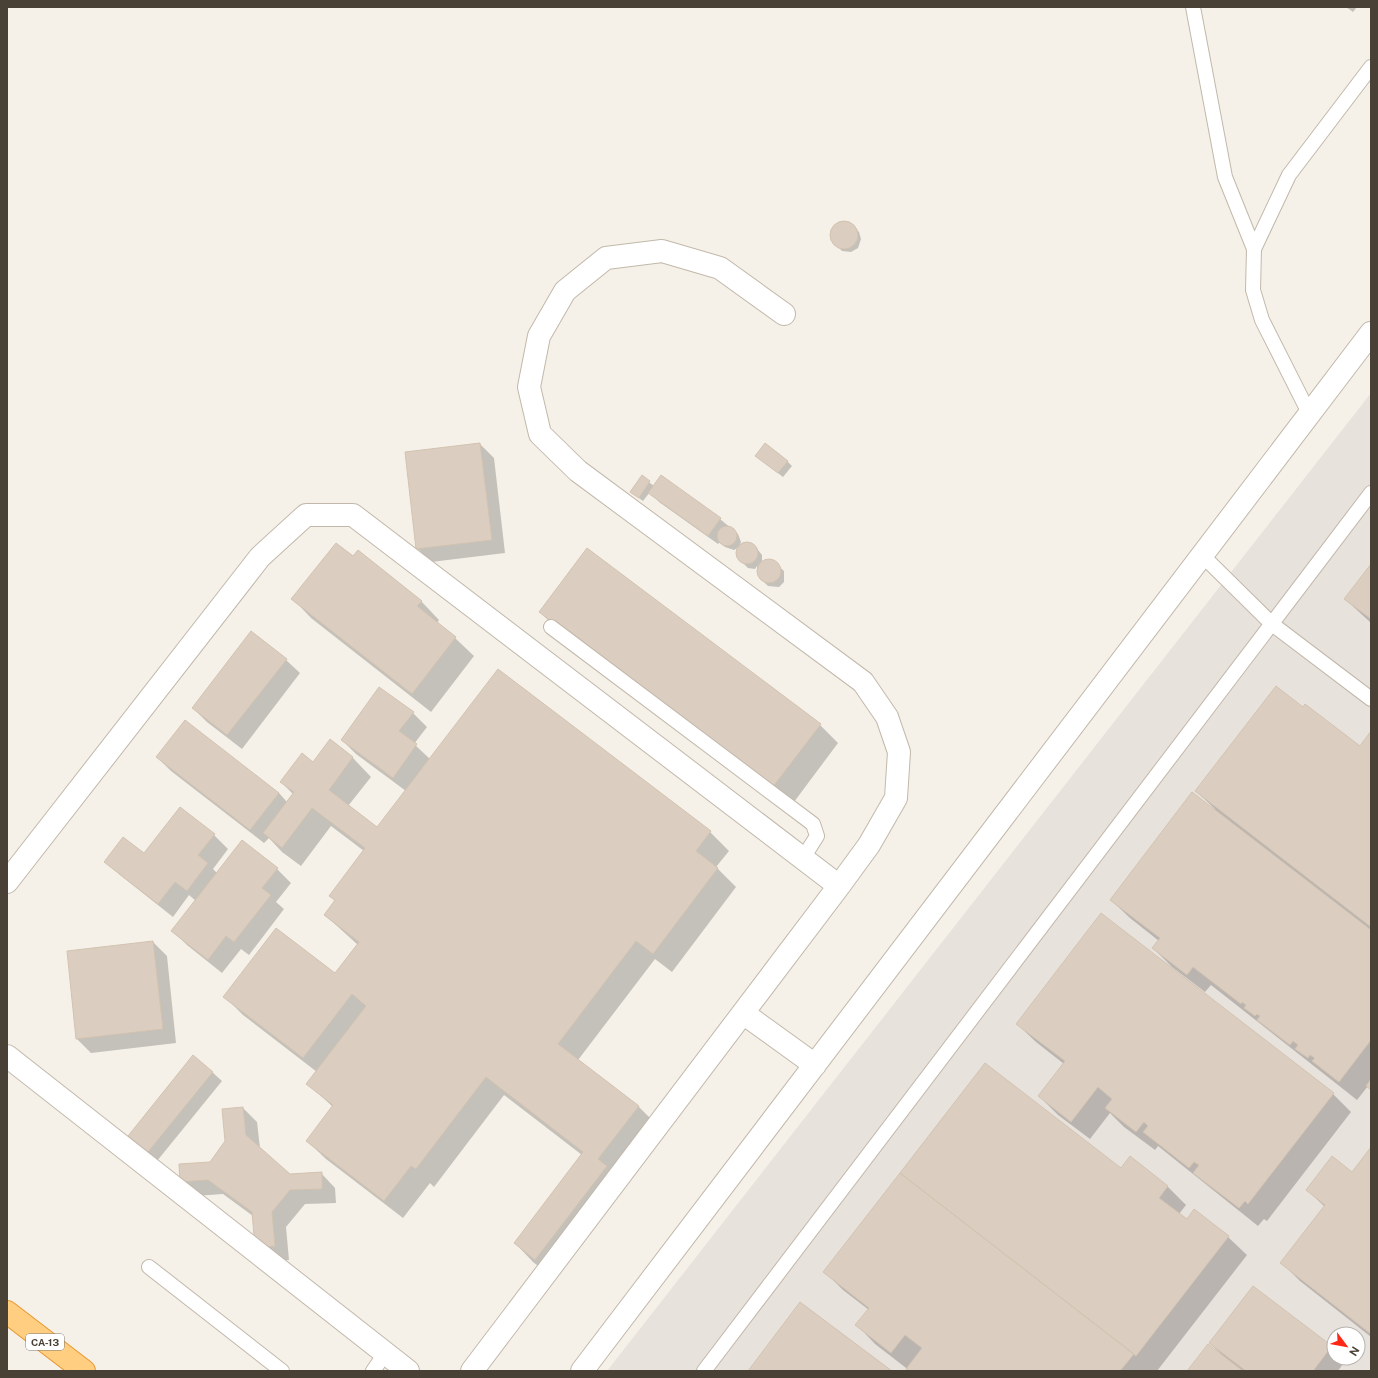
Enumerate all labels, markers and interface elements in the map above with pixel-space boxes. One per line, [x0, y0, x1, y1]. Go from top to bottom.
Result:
north arrow [1326, 1326, 1366, 1366]
road number: CA-13 [26, 1334, 64, 1350]
text: N [1347, 1344, 1362, 1358]

